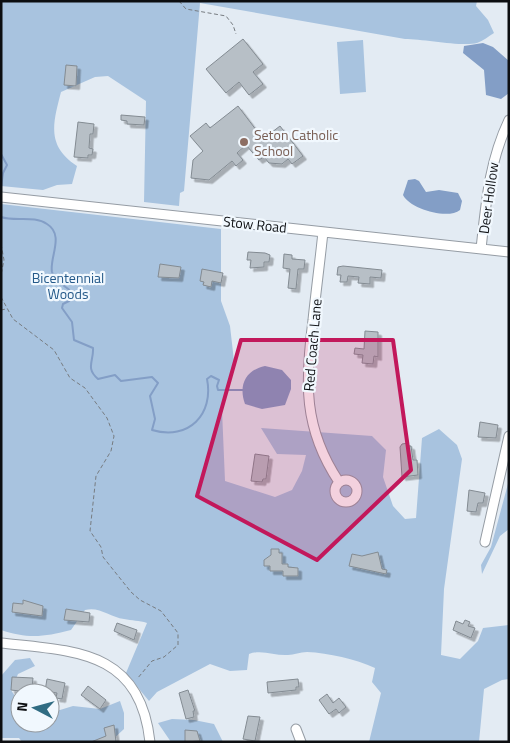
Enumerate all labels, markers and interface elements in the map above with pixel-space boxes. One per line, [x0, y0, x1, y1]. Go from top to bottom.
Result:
place label: Seton Catholic School [254, 124, 338, 161]
marker: Seton Catholic School [238, 136, 250, 148]
street label: Deer Hollow [473, 160, 503, 235]
street label: Stow Road [222, 210, 288, 238]
park label: Bicentennial Woods [32, 267, 104, 304]
street label: Red Coach Lane [297, 298, 327, 392]
north arrow [10, 683, 60, 733]
text: N [11, 701, 33, 713]

